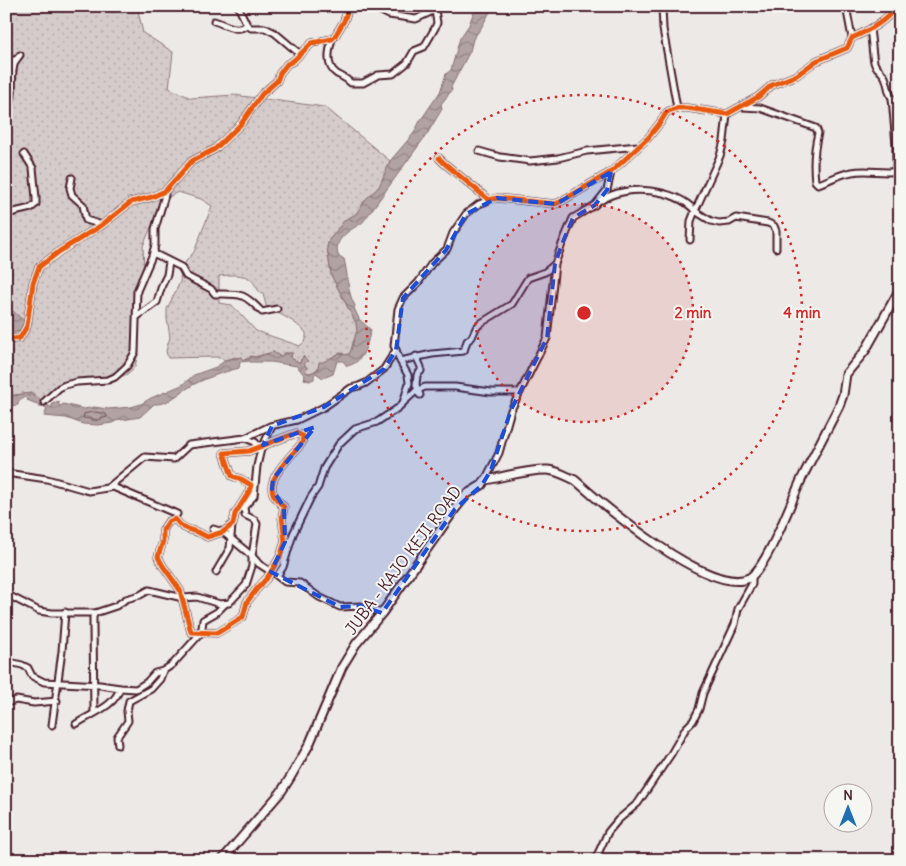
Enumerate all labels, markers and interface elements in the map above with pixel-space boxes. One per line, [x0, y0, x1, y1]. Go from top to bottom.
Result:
text: 2 min [675, 303, 712, 322]
text: 4 min [783, 303, 821, 322]
centre of rings [575, 304, 593, 322]
street label: JUBA - KAJO KEJI ROAD [340, 482, 466, 638]
north arrow [824, 784, 874, 834]
text: N [843, 786, 853, 804]

